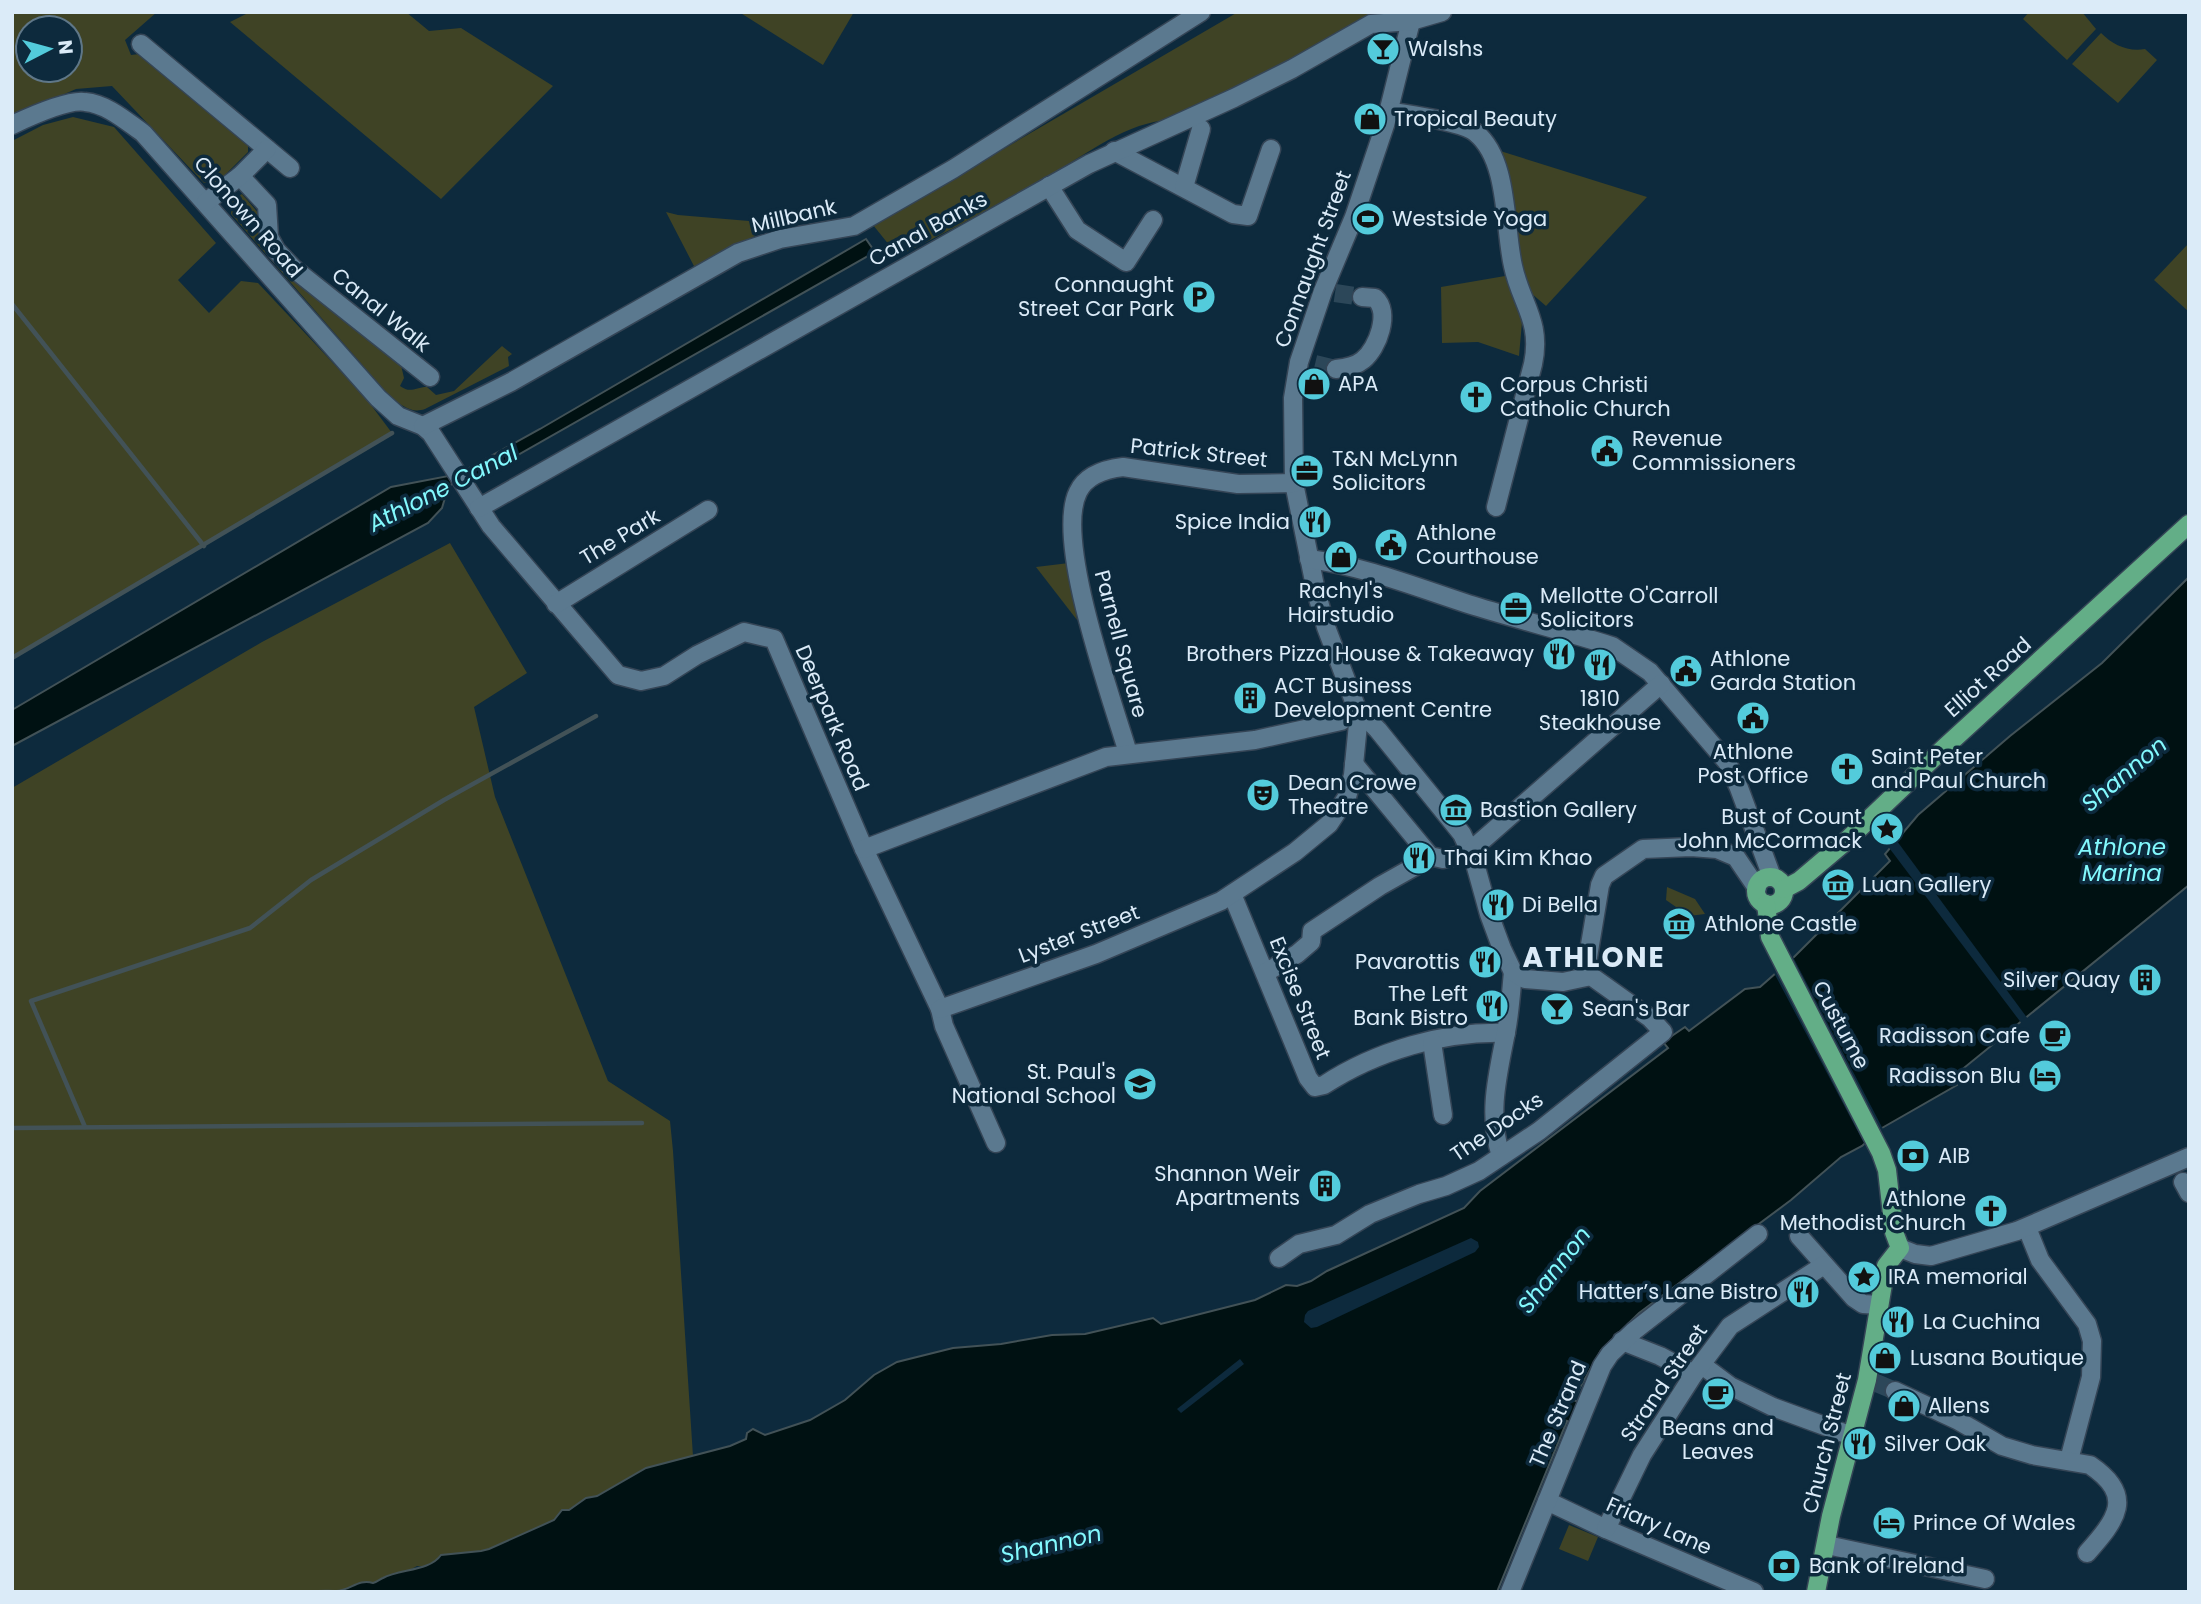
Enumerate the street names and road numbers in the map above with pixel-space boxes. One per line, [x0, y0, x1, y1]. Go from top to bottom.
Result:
street label: Clonown Road [187, 150, 309, 284]
street label: Connaught Street [1267, 166, 1358, 351]
street label: Canal Banks [863, 184, 992, 273]
street label: Millbank [749, 192, 839, 239]
street label: Canal Walk [326, 261, 437, 359]
street label: Patrick Street [1129, 431, 1269, 474]
street label: The Park [574, 501, 665, 572]
street label: Parnell Square [1088, 567, 1155, 721]
street label: Elliot Road [1938, 630, 2037, 723]
street label: Deerpark Road [789, 640, 876, 795]
street label: Lyster Street [1014, 897, 1144, 970]
street label: Excise Street [1263, 932, 1338, 1063]
street label: Custume [1806, 975, 1877, 1074]
street label: The Docks [1445, 1085, 1549, 1168]
street label: Strand Street [1613, 1318, 1714, 1448]
street label: The Strand [1522, 1356, 1593, 1472]
street label: Church Street [1795, 1369, 1858, 1516]
street label: Friary Lane [1602, 1489, 1717, 1562]

